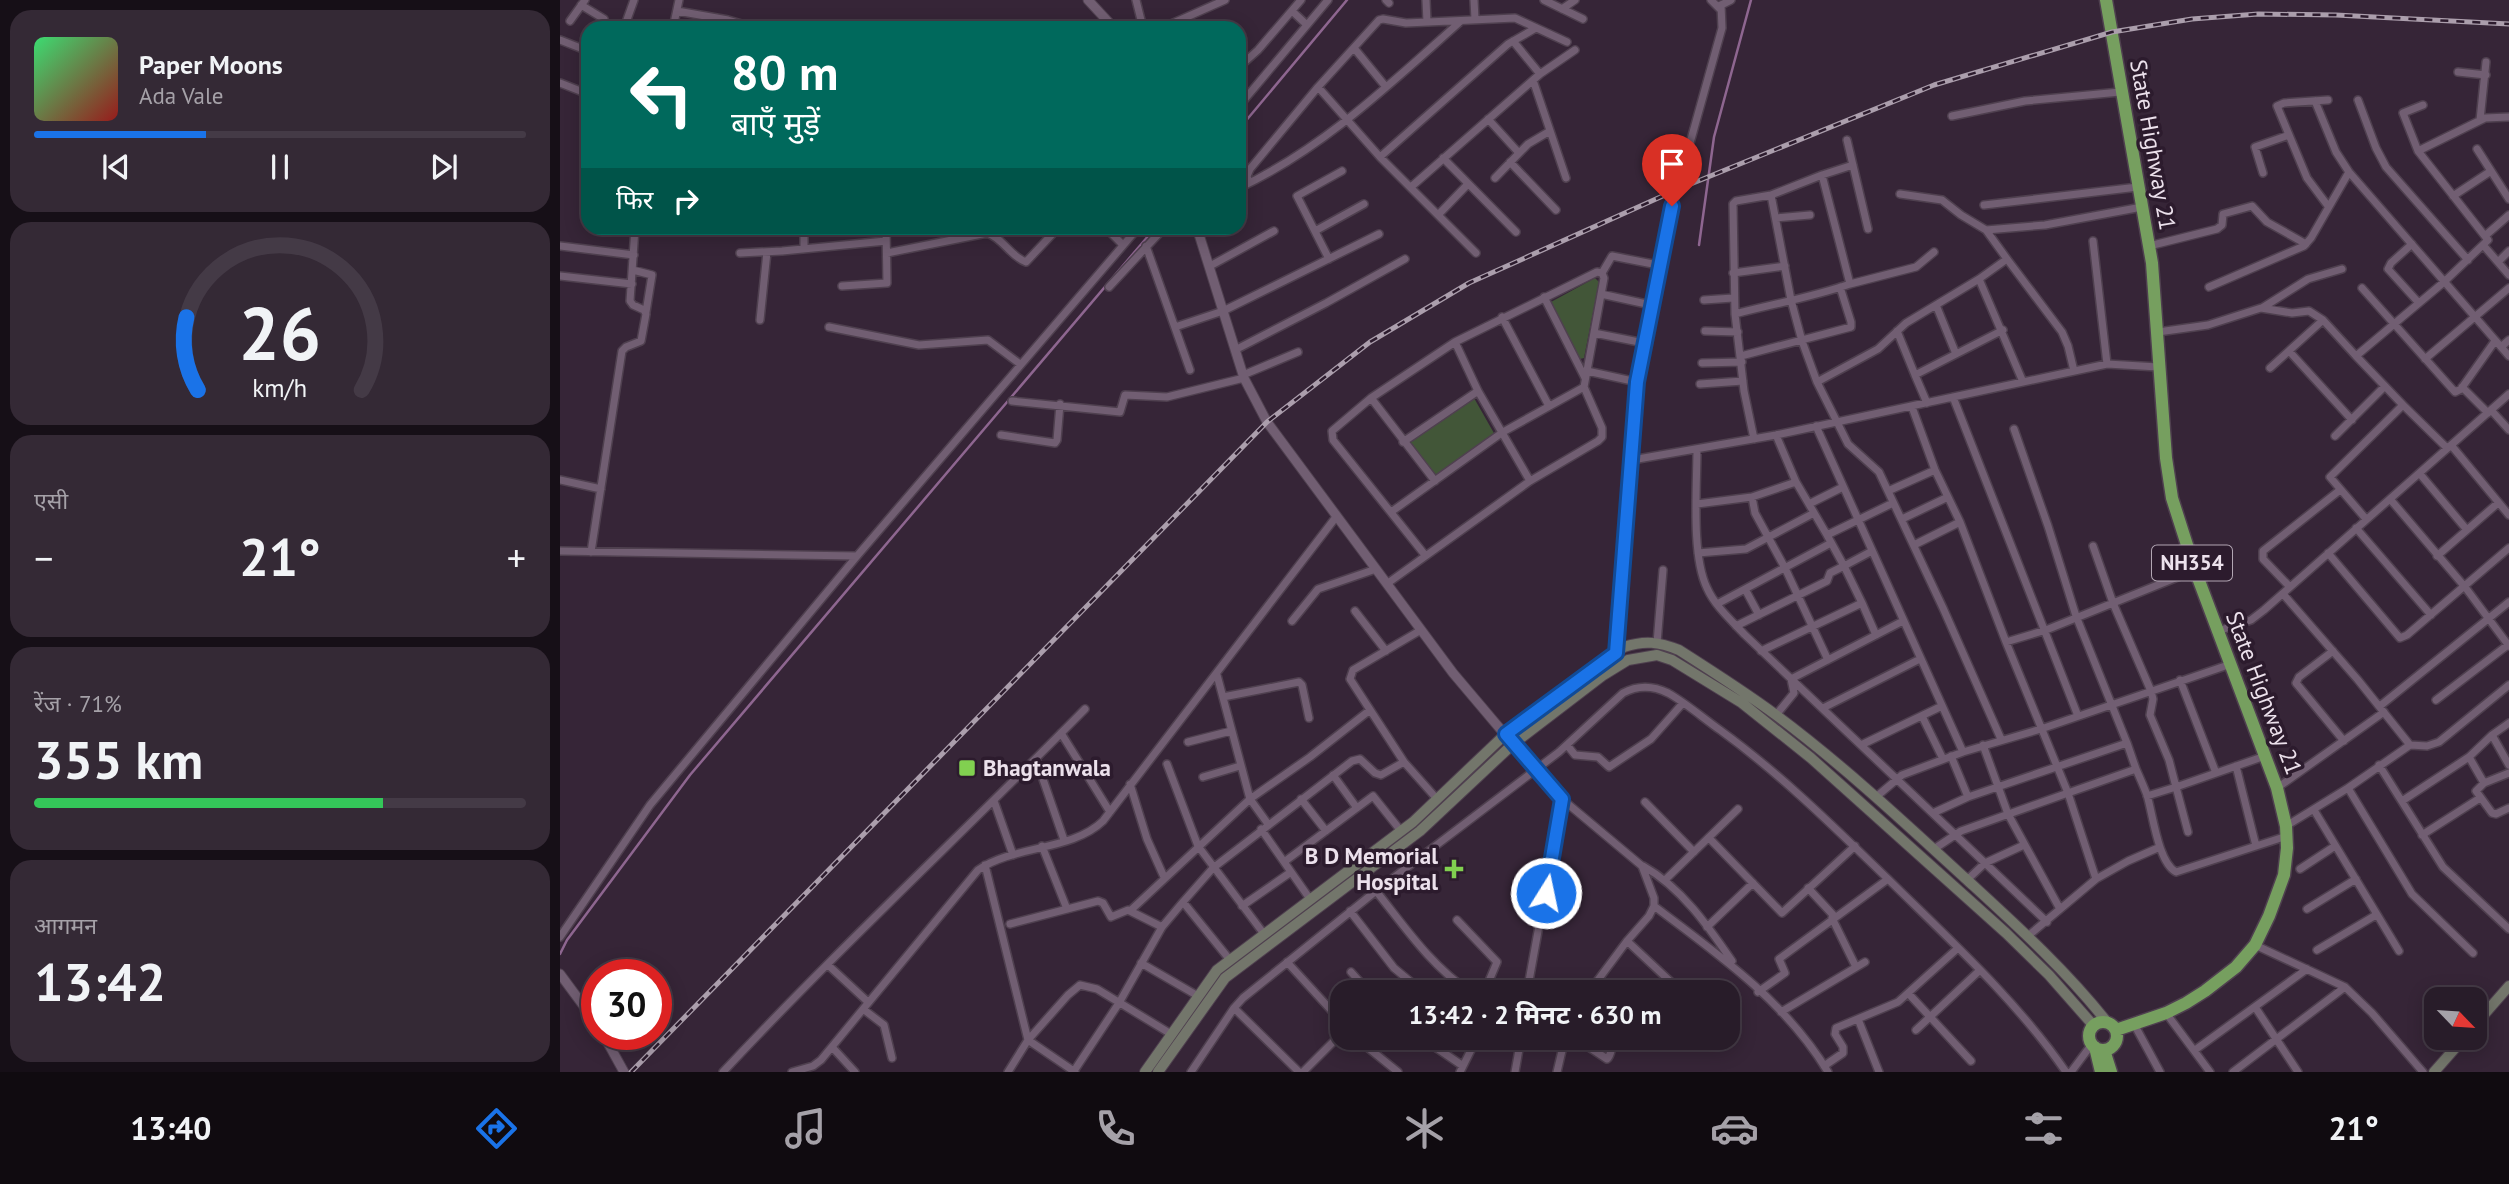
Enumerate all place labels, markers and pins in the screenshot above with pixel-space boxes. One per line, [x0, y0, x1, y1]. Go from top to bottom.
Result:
pin [1642, 134, 1702, 206]
place label: Bhagtanwala [983, 753, 1111, 782]
marker: Bhagtanwala [957, 758, 977, 778]
place label: B D Memorial Hospital [1305, 841, 1438, 896]
marker: B D Memorial Hospital [1444, 859, 1464, 879]

